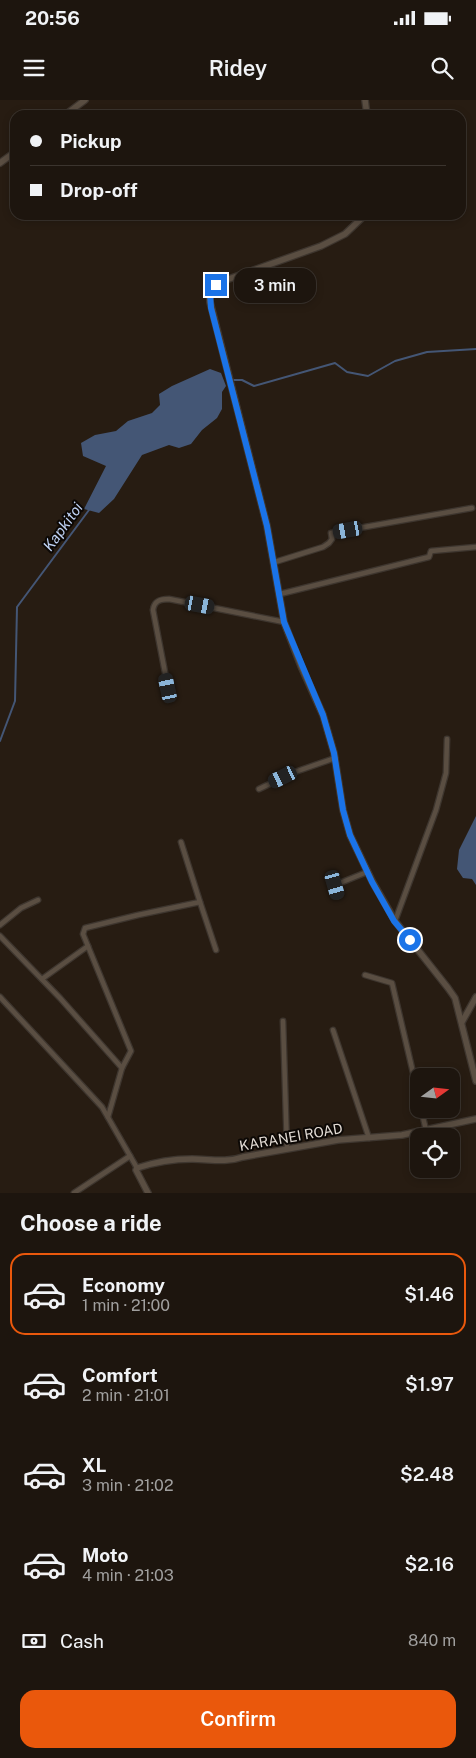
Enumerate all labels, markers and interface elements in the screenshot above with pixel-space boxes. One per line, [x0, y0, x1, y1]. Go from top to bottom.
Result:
text: 20:56 [25, 7, 80, 29]
icon: menu [20, 54, 48, 82]
icon: search [428, 54, 456, 82]
text: Ridey [209, 55, 267, 81]
text: Pickup [60, 130, 122, 152]
text: Drop-off [60, 179, 137, 201]
callout: 3 min [234, 268, 316, 302]
route end [205, 274, 227, 296]
text: 3 min [254, 276, 296, 295]
water label: Kapkitoi [39, 499, 86, 554]
car [331, 520, 364, 540]
car [183, 595, 216, 615]
car [157, 672, 178, 704]
car [266, 764, 299, 790]
car [323, 869, 346, 901]
route start [399, 929, 421, 951]
north arrow [410, 1068, 460, 1118]
map controls [410, 1068, 460, 1178]
street label: KARANEI ROAD [238, 1120, 344, 1154]
button: locate [410, 1128, 460, 1178]
text: Choose a ride [20, 1210, 162, 1236]
icon: car [22, 1272, 67, 1317]
text: Economy [82, 1274, 165, 1296]
text: $1.46 [404, 1283, 454, 1305]
text: 1 min · 21:00 [82, 1296, 170, 1315]
icon: car [22, 1362, 67, 1407]
text: Comfort [82, 1364, 158, 1386]
text: $1.97 [405, 1373, 454, 1395]
text: 2 min · 21:01 [82, 1386, 170, 1405]
icon: car [22, 1452, 67, 1497]
text: XL [82, 1454, 107, 1476]
text: $2.48 [400, 1463, 454, 1485]
text: 3 min · 21:02 [82, 1476, 173, 1495]
icon: car [22, 1542, 67, 1587]
text: Moto [82, 1544, 128, 1566]
text: $2.16 [405, 1553, 454, 1575]
text: 4 min · 21:03 [82, 1566, 174, 1585]
icon: cash [20, 1627, 48, 1655]
text: Cash [60, 1630, 104, 1652]
text: 840 m [408, 1631, 456, 1650]
button: Confirm [20, 1690, 456, 1748]

